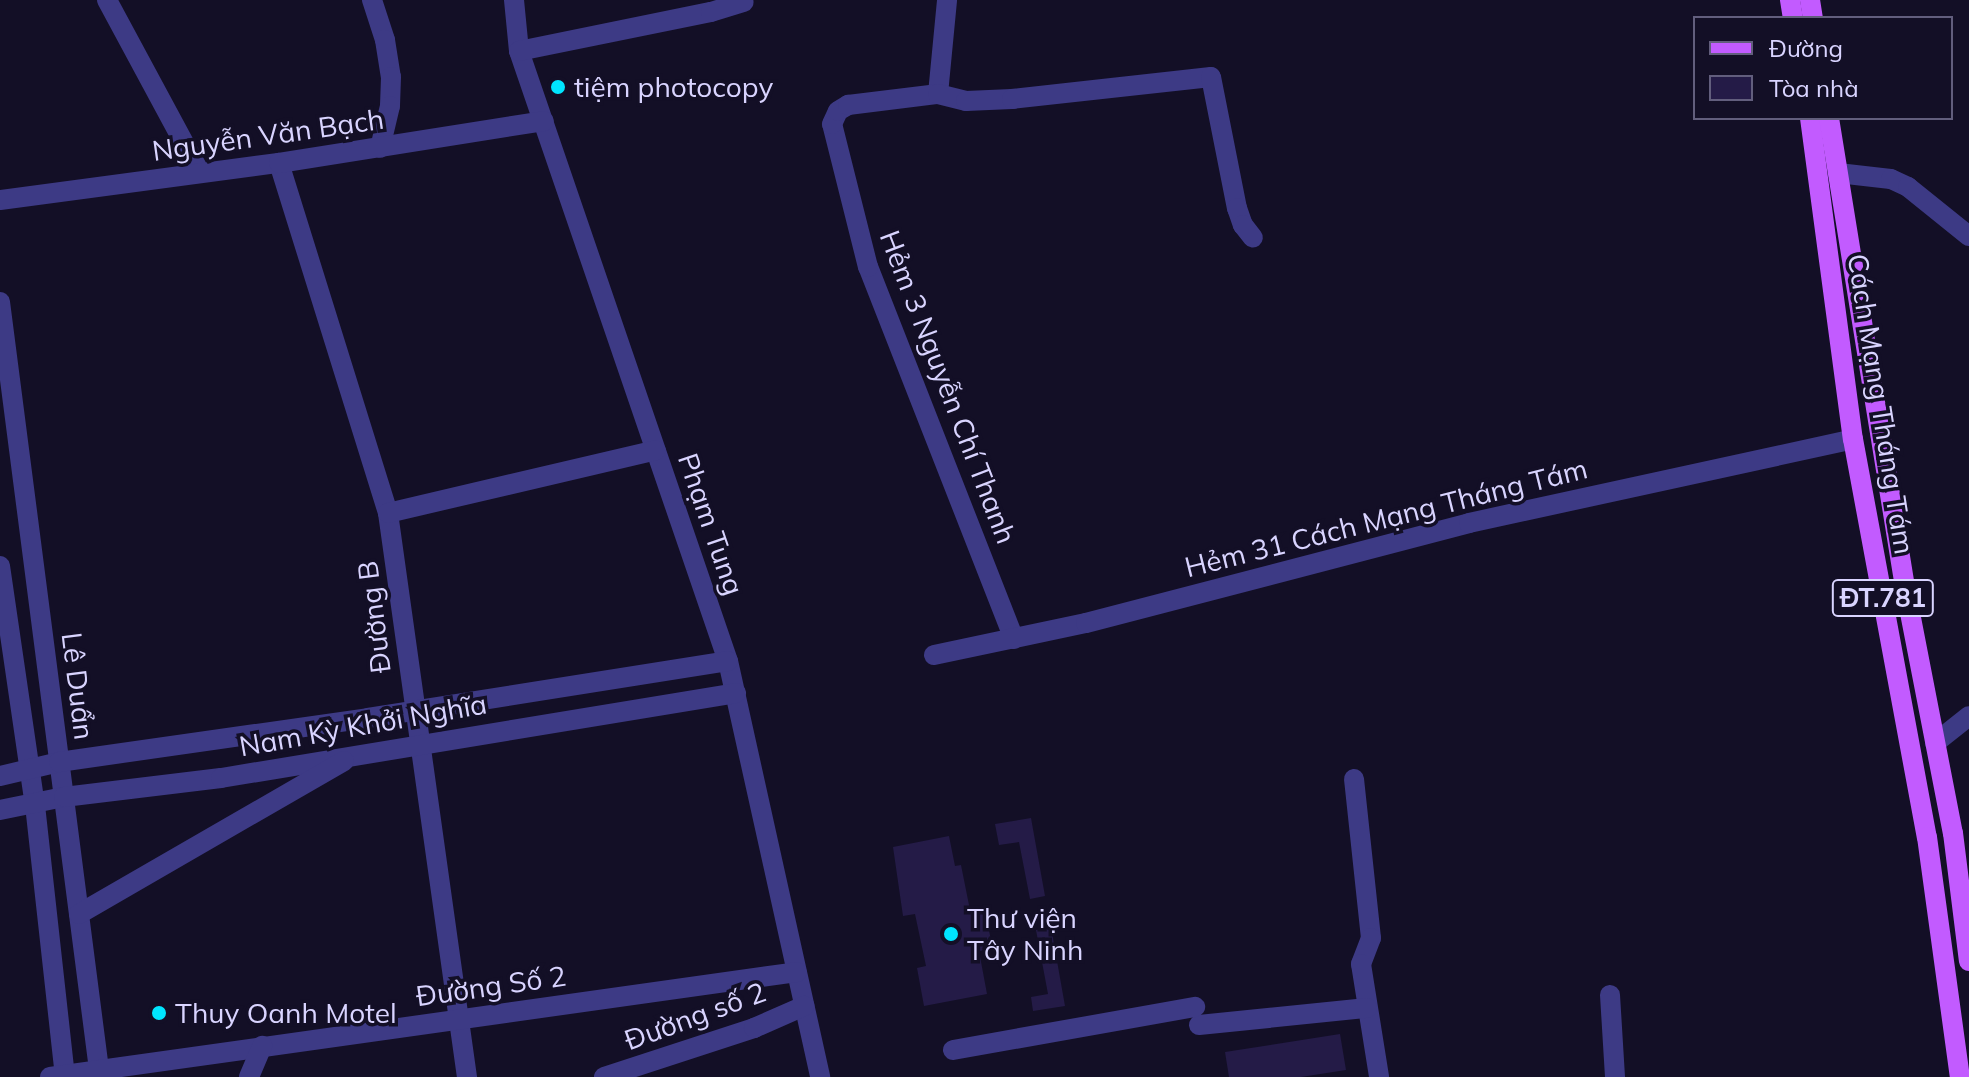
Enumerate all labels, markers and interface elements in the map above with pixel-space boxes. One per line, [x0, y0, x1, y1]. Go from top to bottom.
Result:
legend [1693, 16, 1953, 120]
text: Đường [1769, 33, 1843, 63]
place label: tiệm photocopy [574, 70, 773, 104]
text: Tòa nhà [1769, 73, 1859, 103]
marker: tiệm photocopy [549, 78, 567, 96]
street label: Nguyễn Văn Bạch [150, 102, 386, 168]
street label: Hẻm 3 Nguyễn Chí Thanh [873, 226, 1023, 548]
street label: Cách Mạng Tháng Tám [1841, 251, 1921, 557]
street label: Phạm Tung [671, 449, 751, 599]
street label: Hẻm 31 Cách Mạng Tháng Tám [1181, 452, 1591, 584]
street label: Đường B [350, 559, 398, 675]
road number: ĐT.781 [1831, 576, 1935, 620]
street label: Lê Duẩn [55, 630, 101, 742]
street label: Nam Kỳ Khởi Nghĩa [237, 687, 489, 763]
place label: Thư viện Tây Ninh [967, 901, 1083, 967]
marker: Thư viện Tây Ninh [942, 925, 960, 943]
street label: Đường Số 2 [414, 959, 568, 1013]
street label: Đường số 2 [620, 975, 770, 1057]
place label: Thuy Oanh Motel [175, 996, 397, 1030]
marker: Thuy Oanh Motel [150, 1004, 168, 1022]

